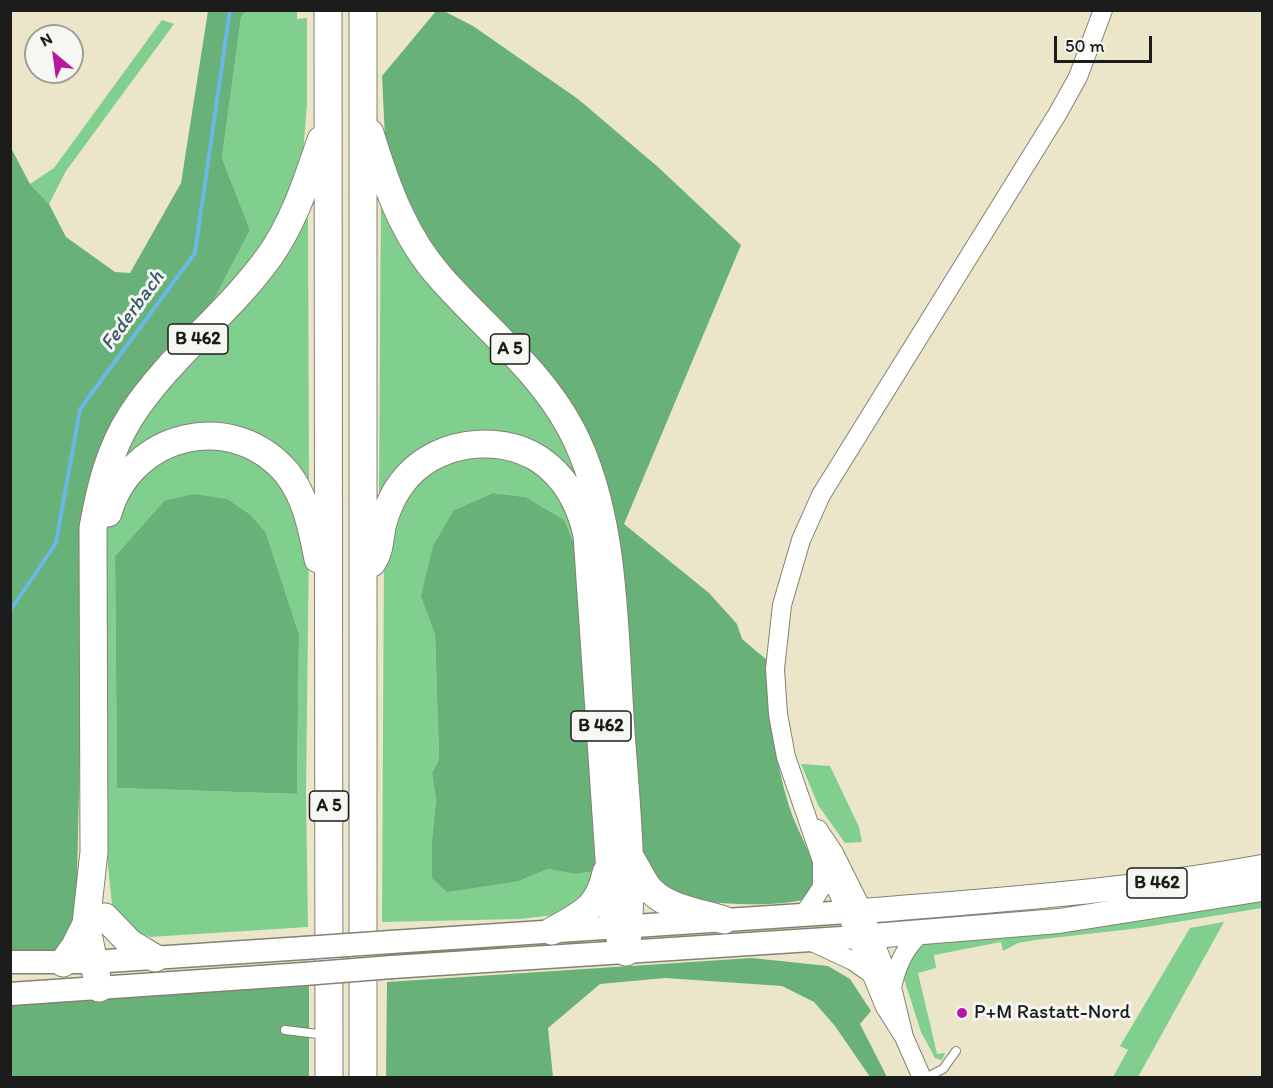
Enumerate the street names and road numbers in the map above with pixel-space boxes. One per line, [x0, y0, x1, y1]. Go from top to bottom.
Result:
road number: B 462 [168, 324, 228, 354]
road number: A 5 [490, 334, 530, 364]
road number: B 462 [571, 711, 631, 741]
road number: A 5 [310, 791, 348, 821]
road number: B 462 [1127, 868, 1187, 898]

